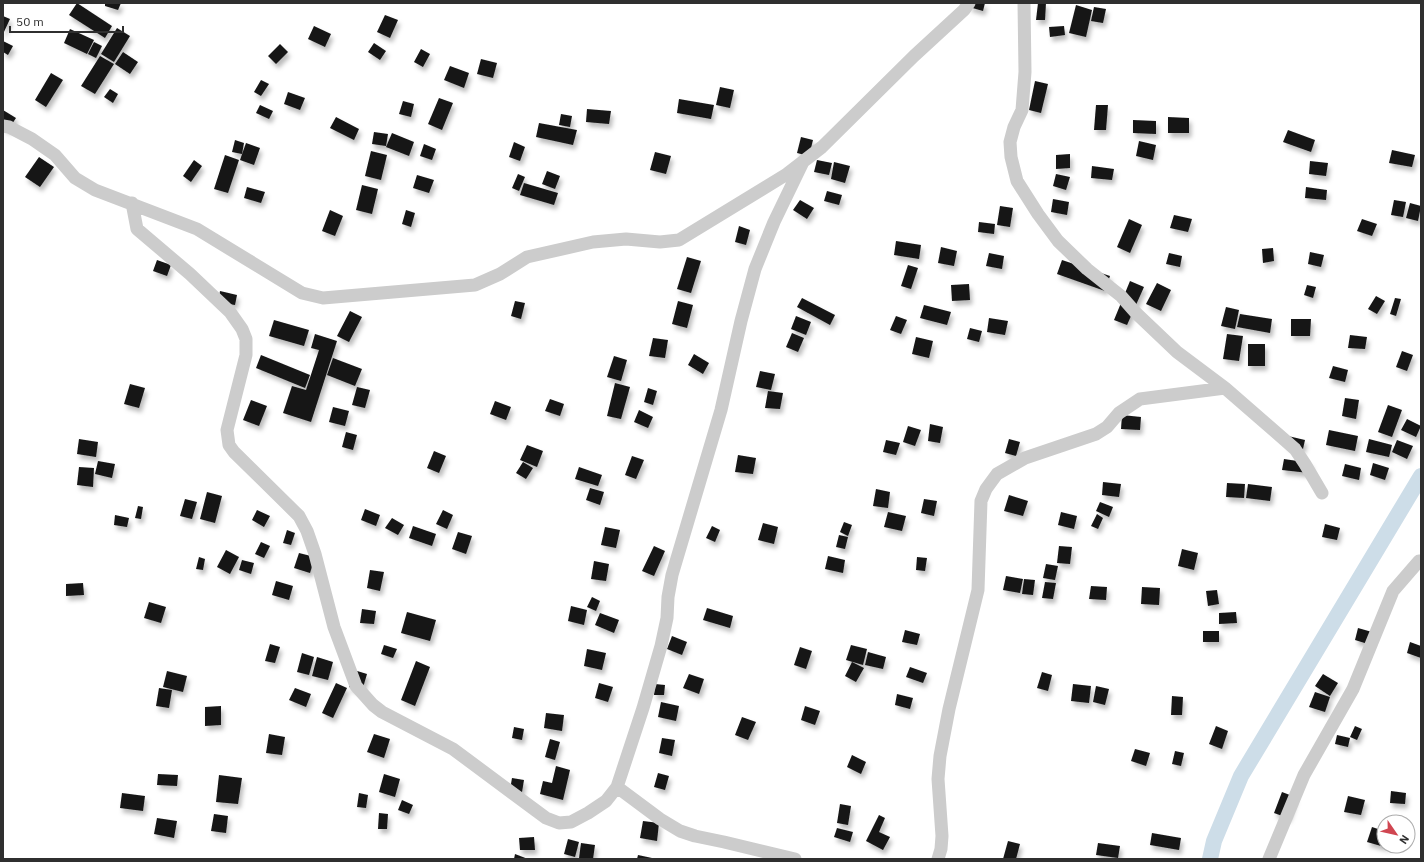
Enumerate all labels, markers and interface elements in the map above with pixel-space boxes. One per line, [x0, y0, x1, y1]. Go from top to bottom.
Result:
scale bar [10, 8, 123, 34]
text: 50 m [16, 14, 44, 29]
north arrow [1376, 814, 1416, 854]
text: N [1396, 832, 1412, 847]

